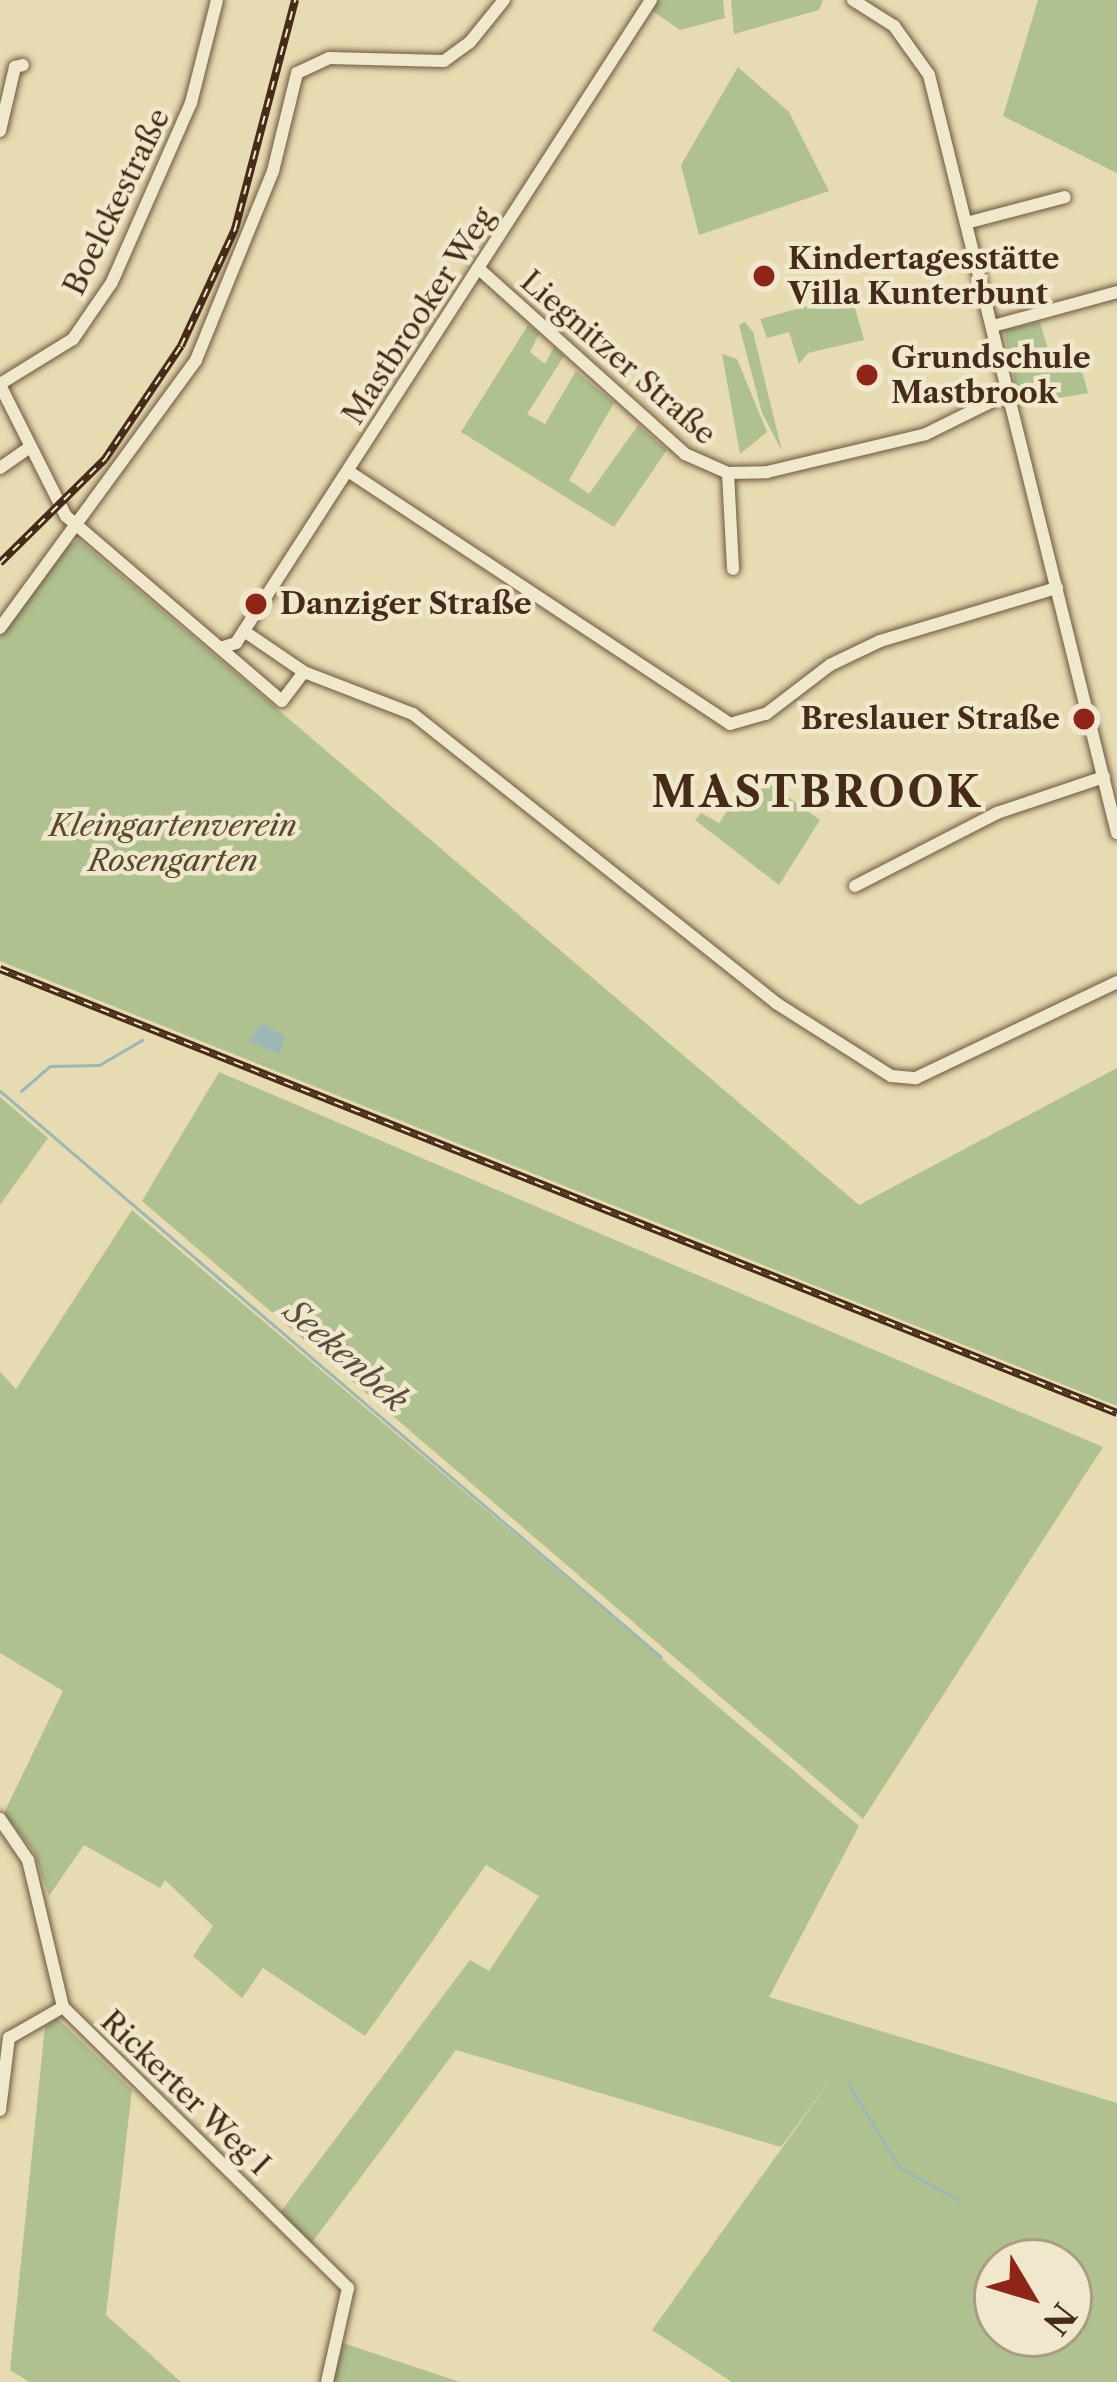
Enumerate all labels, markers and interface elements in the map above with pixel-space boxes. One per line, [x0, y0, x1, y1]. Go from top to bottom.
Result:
street label: Boelckestraße [56, 103, 178, 301]
street label: Mastbrooker Weg [335, 200, 503, 432]
place label: Kindertagesstätte Villa Kunterbunt [788, 241, 1059, 312]
street label: Liegnitzer Straße [513, 263, 723, 453]
marker: Kindertagesstätte Villa Kunterbunt [751, 263, 777, 289]
place label: Grundschule Mastbrook [891, 340, 1091, 410]
marker: Grundschule Mastbrook [854, 362, 880, 388]
place label: Danziger Straße [280, 586, 532, 622]
marker: Danziger Straße [243, 591, 269, 617]
place label: Breslauer Straße [800, 701, 1060, 737]
marker: Breslauer Straße [1071, 706, 1097, 732]
district label: MASTBROOK [651, 767, 983, 817]
park label: Kleingartenverein Rosengarten [49, 808, 297, 878]
water label: Seekenbek [276, 1292, 416, 1420]
street label: Rickerter Weg I [92, 2003, 278, 2183]
north arrow [973, 2238, 1093, 2358]
text: N [1034, 2295, 1084, 2343]

